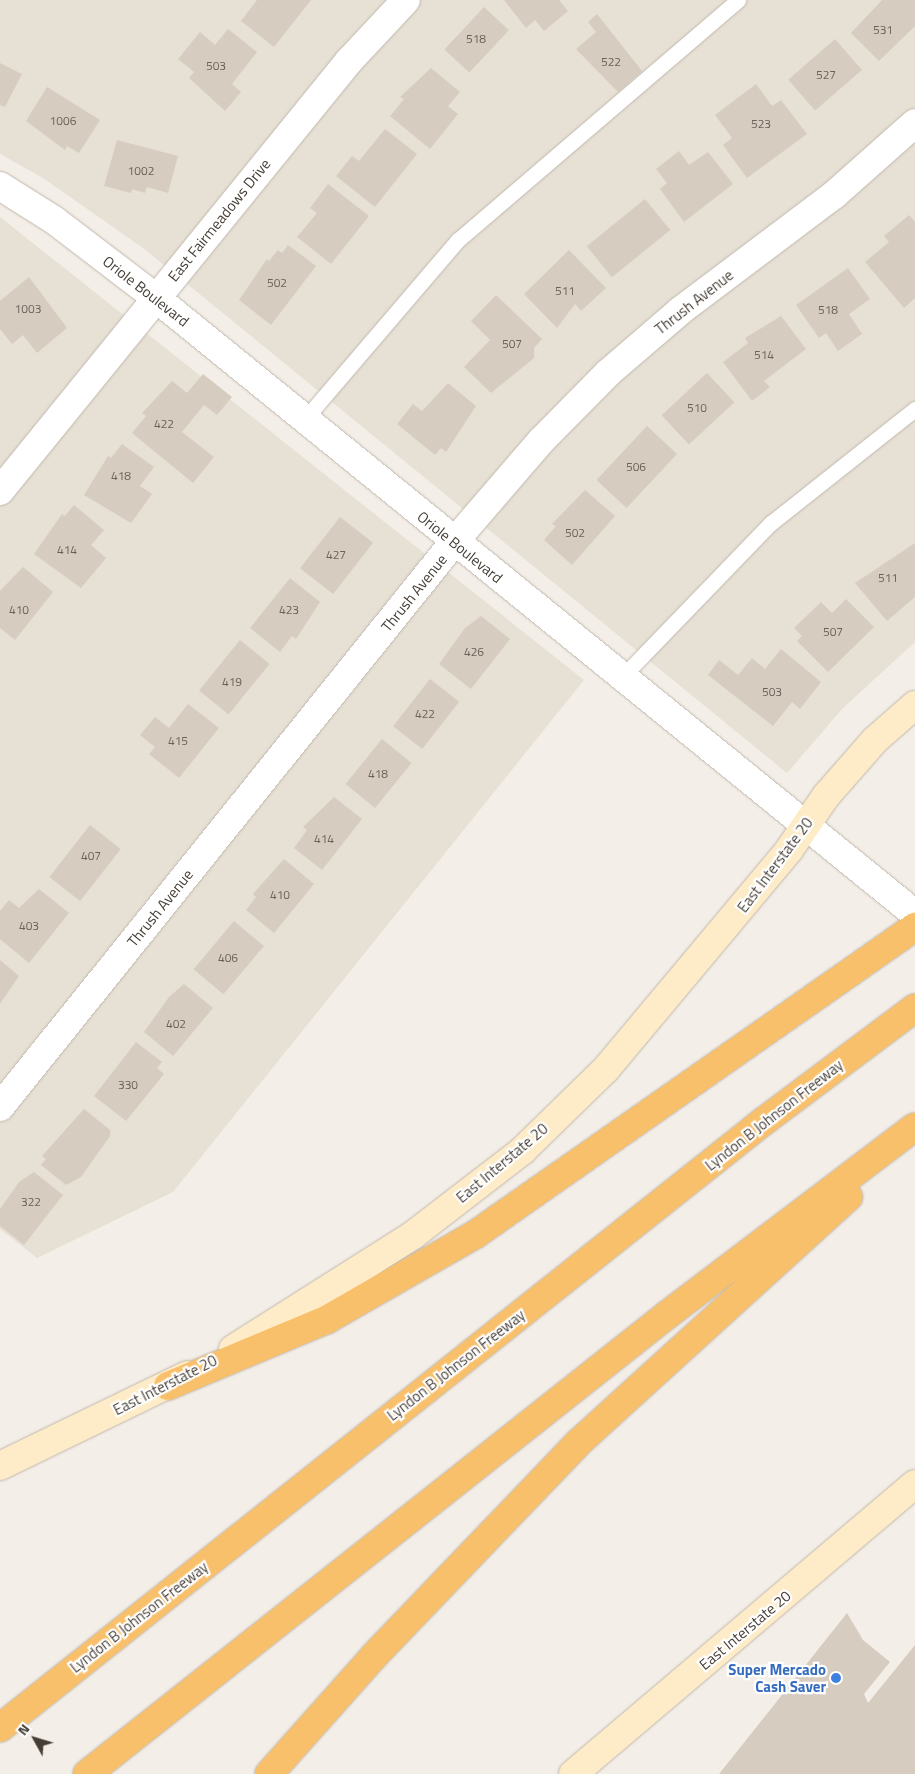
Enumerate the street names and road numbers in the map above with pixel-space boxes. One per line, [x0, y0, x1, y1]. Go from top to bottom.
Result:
street label: East Fairmeadows Drive [164, 155, 274, 285]
street label: Oriole Boulevard [99, 252, 193, 330]
street label: Thrush Avenue [651, 266, 737, 338]
street label: Oriole Boulevard [414, 507, 506, 587]
street label: Thrush Avenue [377, 551, 451, 635]
street label: East Interstate 20 [734, 814, 816, 916]
street label: Thrush Avenue [123, 866, 197, 950]
street label: Lyndon B Johnson Freeway [702, 1056, 846, 1174]
street label: East Interstate 20 [453, 1120, 551, 1206]
street label: Lyndon B Johnson Freeway [384, 1306, 528, 1424]
street label: East Interstate 20 [110, 1351, 220, 1419]
street label: Lyndon B Johnson Freeway [67, 1558, 211, 1676]
street label: East Interstate 20 [696, 1587, 794, 1673]

